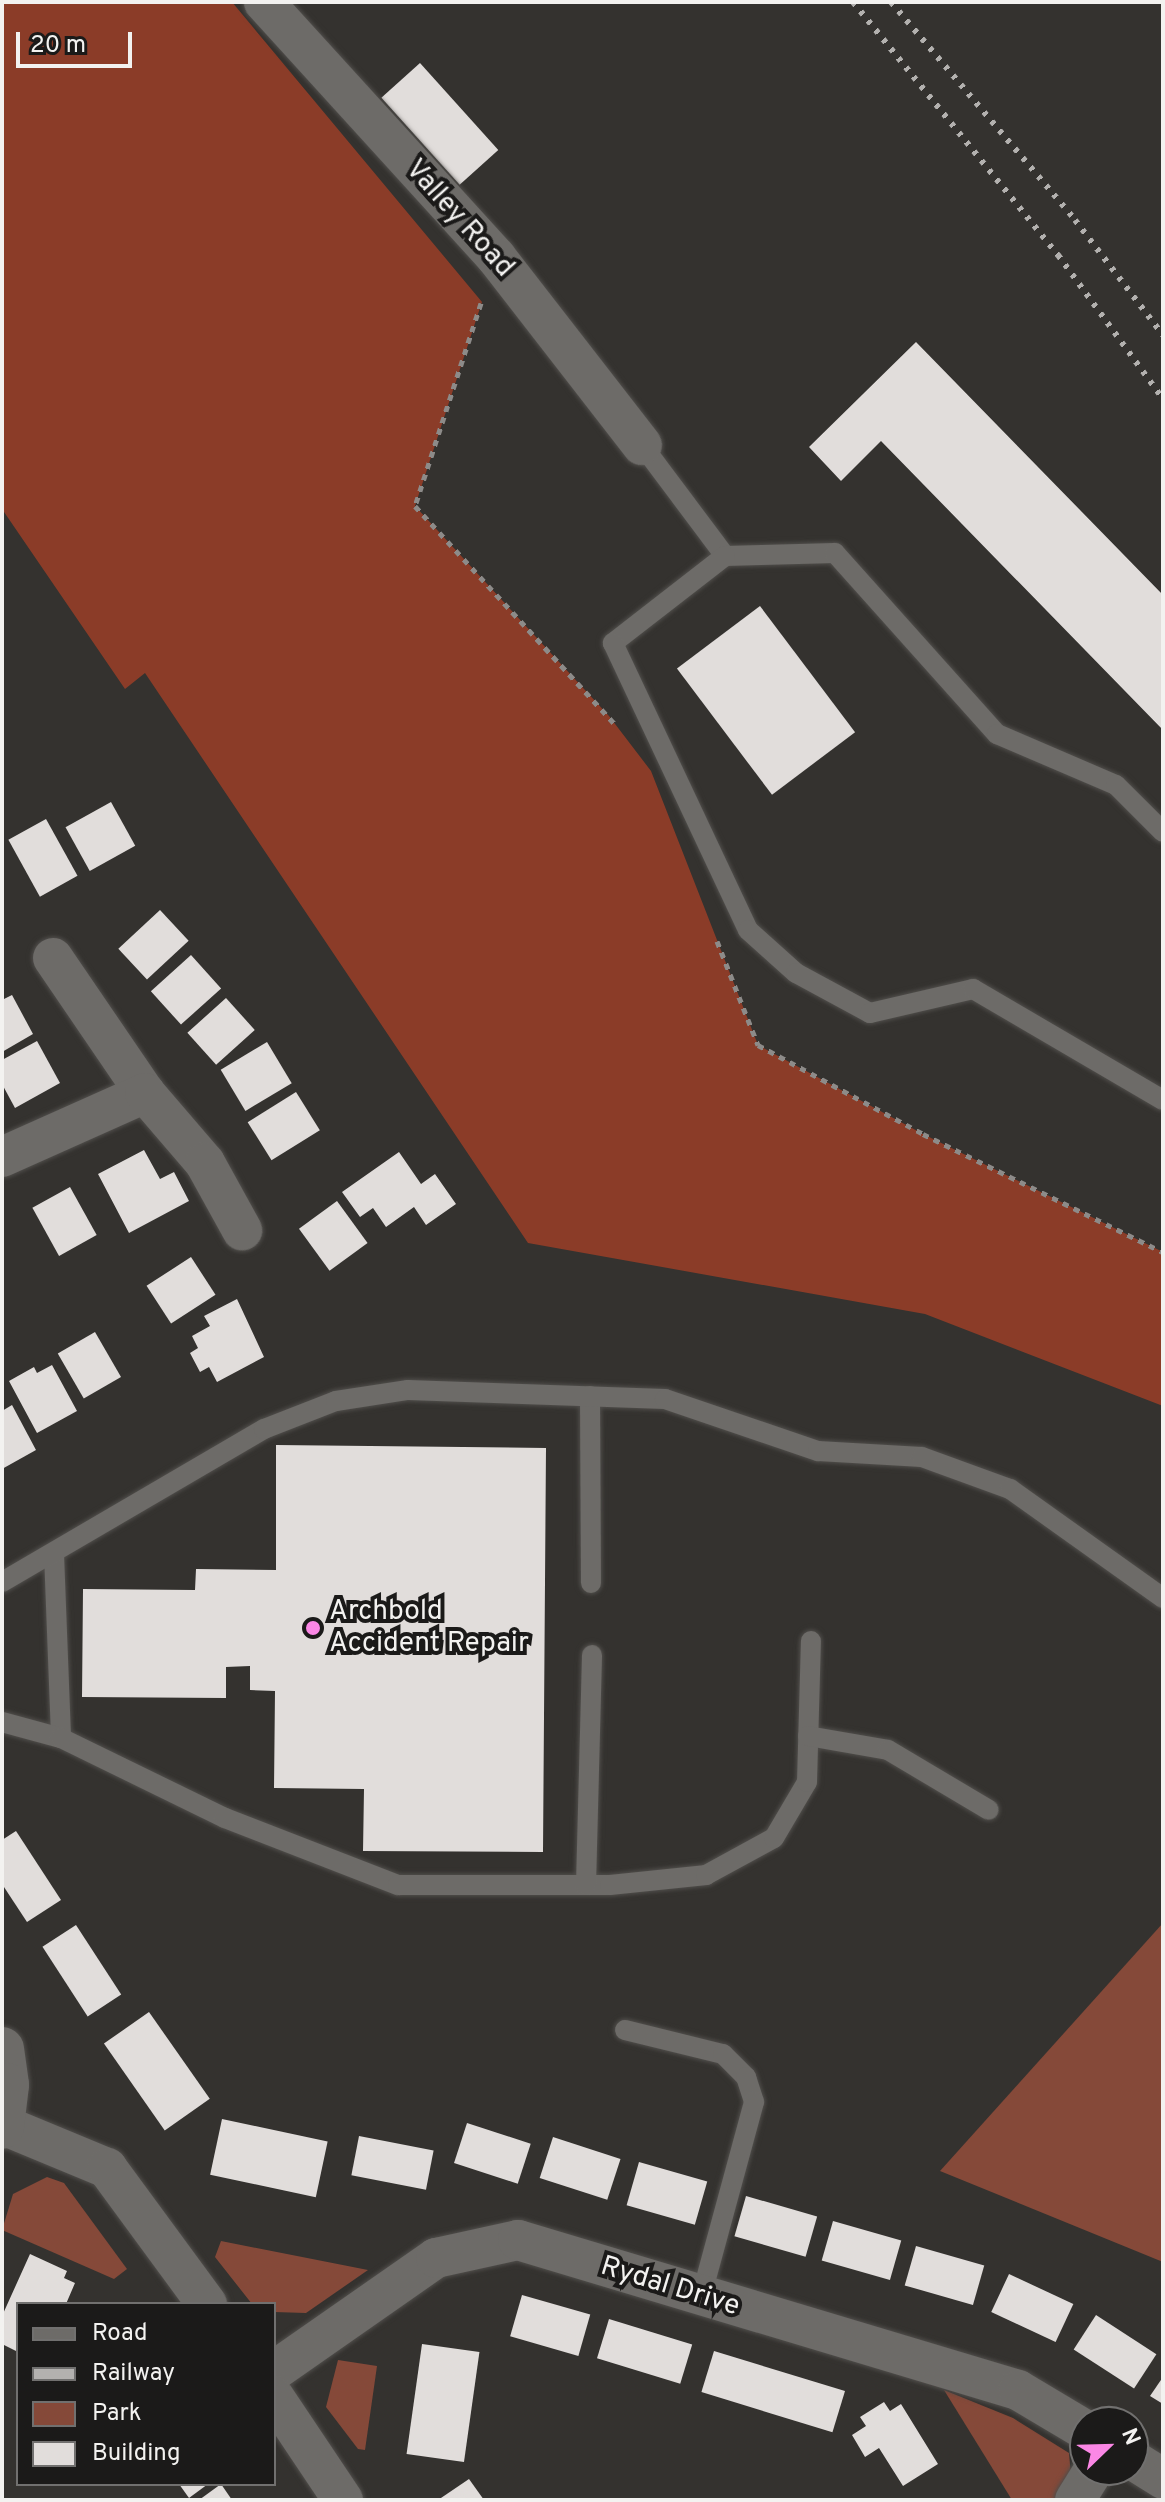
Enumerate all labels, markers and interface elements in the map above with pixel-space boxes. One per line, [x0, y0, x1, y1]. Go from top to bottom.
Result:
scale bar [20, 16, 136, 66]
text: 20 m [30, 31, 86, 61]
street label: Valley Road [398, 153, 520, 285]
place label: Archbold Accident Repair [329, 1595, 529, 1661]
marker: Archbold Accident Repair [304, 1619, 322, 1637]
street label: Rydal Drive [596, 2250, 744, 2324]
legend [16, 2302, 276, 2486]
text: Road [92, 2319, 148, 2349]
text: Railway [92, 2359, 175, 2389]
text: Park [92, 2399, 142, 2429]
north arrow [1069, 2406, 1149, 2486]
text: N [1114, 2425, 1145, 2450]
text: Building [92, 2439, 181, 2469]

